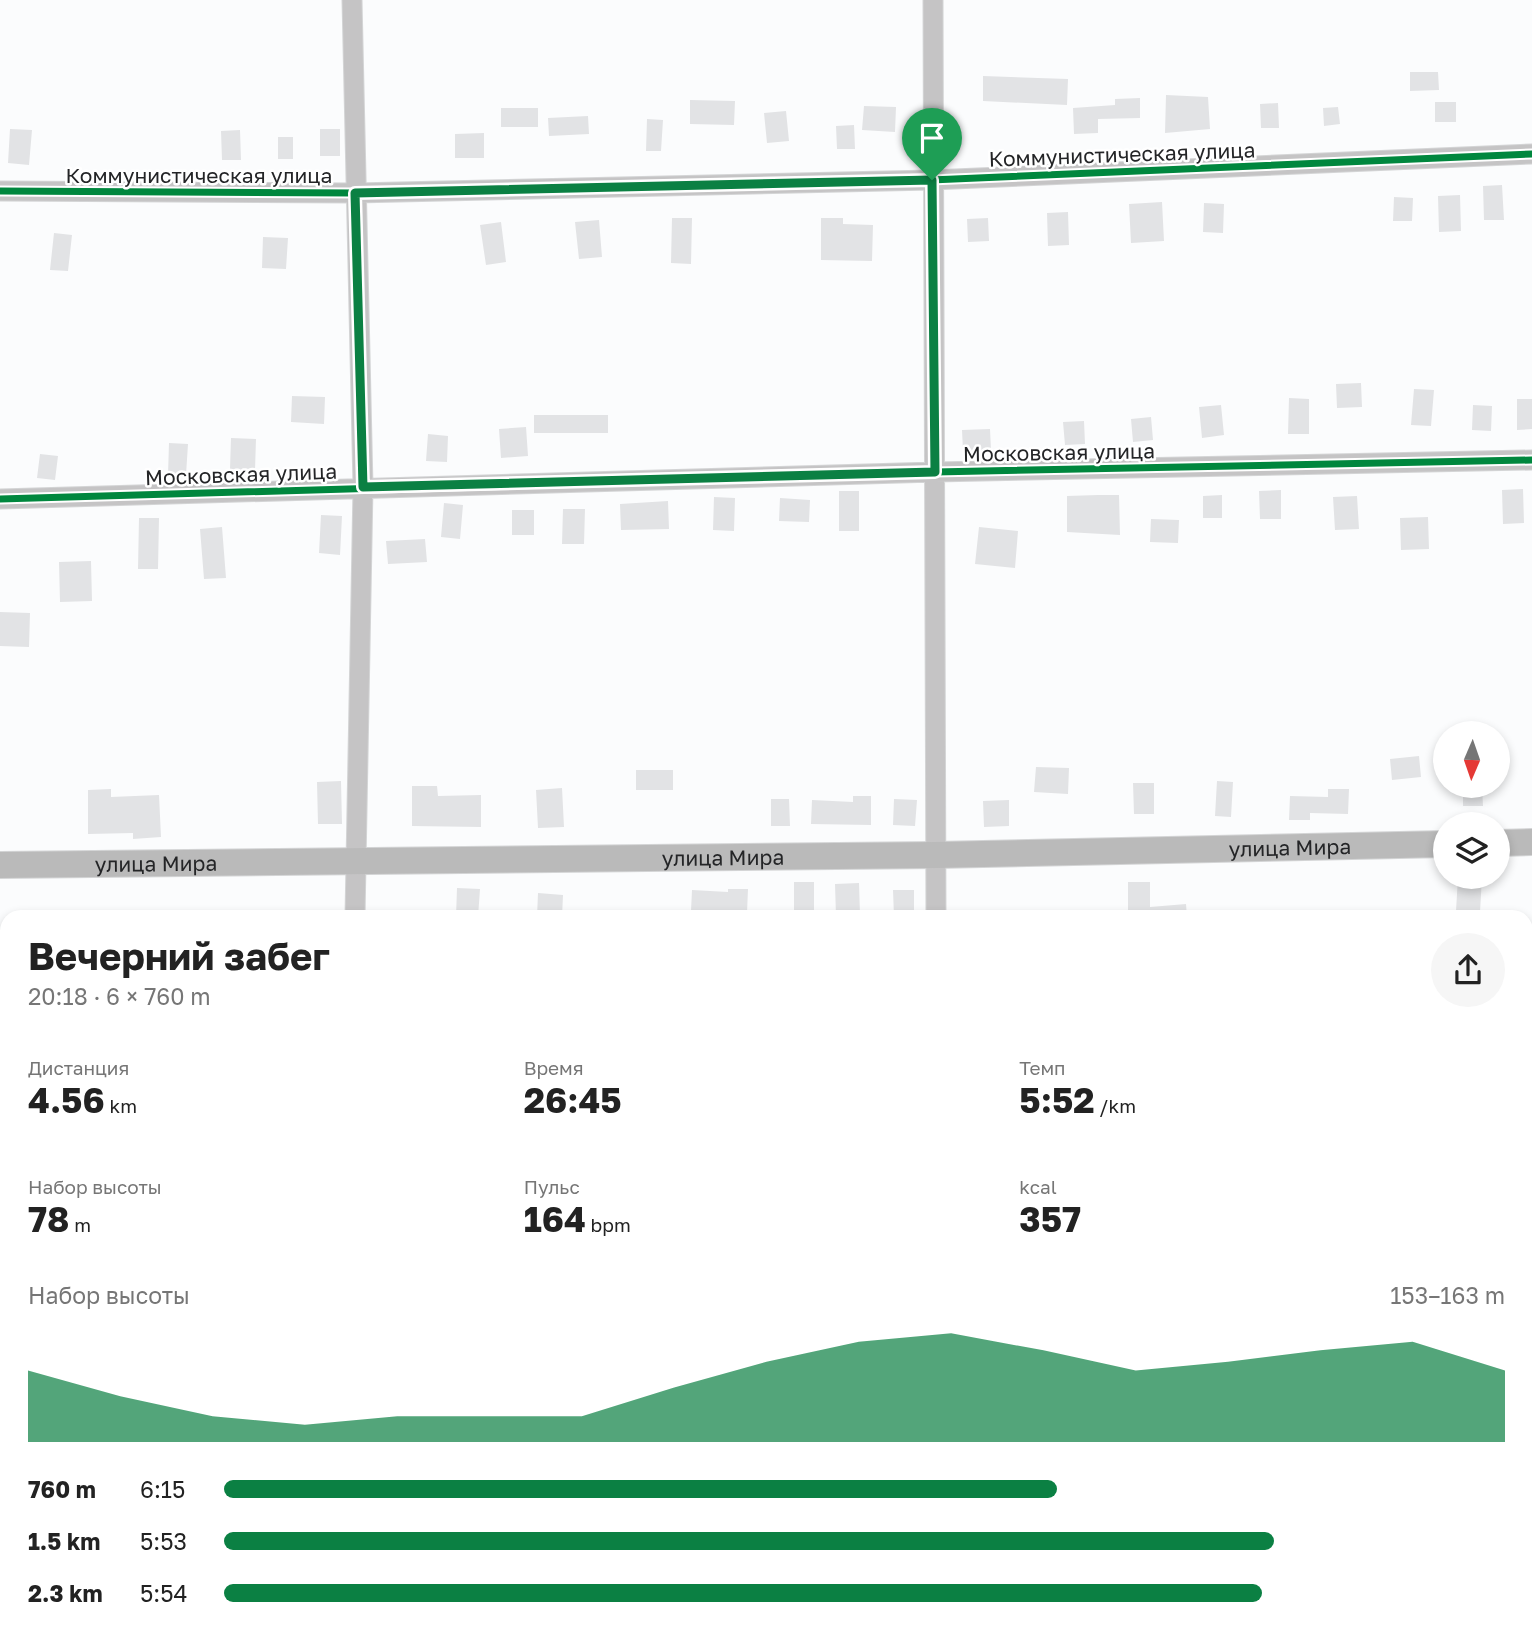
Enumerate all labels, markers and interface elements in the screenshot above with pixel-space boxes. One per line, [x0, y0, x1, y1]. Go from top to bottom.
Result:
pin [902, 108, 962, 180]
icon: arrive [913, 119, 951, 157]
street label: Коммунистическая улица [988, 136, 1256, 172]
street label: Коммунистическая улица [66, 162, 332, 188]
street label: Московская улица [963, 437, 1155, 467]
street label: Московская улица [145, 458, 337, 490]
north arrow [1433, 721, 1510, 798]
map controls [1433, 721, 1510, 889]
button: layers [1433, 812, 1510, 889]
street label: улица Мира [1228, 833, 1351, 862]
street label: улица Мира [662, 844, 784, 871]
street label: улица Мира [95, 850, 217, 877]
text: Вечерний забег [28, 933, 330, 978]
button: share [1431, 933, 1505, 1007]
text: 20:18 · 6 × 760 m [28, 982, 211, 1010]
text: Дистанция [28, 1056, 129, 1079]
text: Время [524, 1056, 584, 1079]
text: Темп [1019, 1056, 1066, 1079]
text: 4.56 [28, 1079, 105, 1121]
text: 26:45 [524, 1079, 622, 1121]
text: 5:52 [1019, 1079, 1095, 1121]
text: km [105, 1094, 137, 1117]
text: /km [1095, 1094, 1136, 1117]
text: Набор высоты [28, 1175, 162, 1198]
text: Пульс [524, 1175, 580, 1198]
text: kcal [1019, 1175, 1057, 1198]
text: 78 [28, 1198, 69, 1240]
text: 164 [524, 1198, 586, 1240]
text: 357 [1019, 1198, 1081, 1240]
text: m [69, 1213, 91, 1236]
text: bpm [586, 1213, 631, 1236]
text: Набор высоты [28, 1281, 190, 1309]
text: 153–163 m [1390, 1281, 1505, 1309]
text: 760 m [28, 1475, 96, 1503]
text: 6:15 [140, 1475, 185, 1503]
text: 1.5 km [28, 1527, 100, 1555]
text: 5:53 [140, 1527, 187, 1555]
text: 2.3 km [28, 1579, 103, 1607]
text: 5:54 [140, 1579, 188, 1607]

